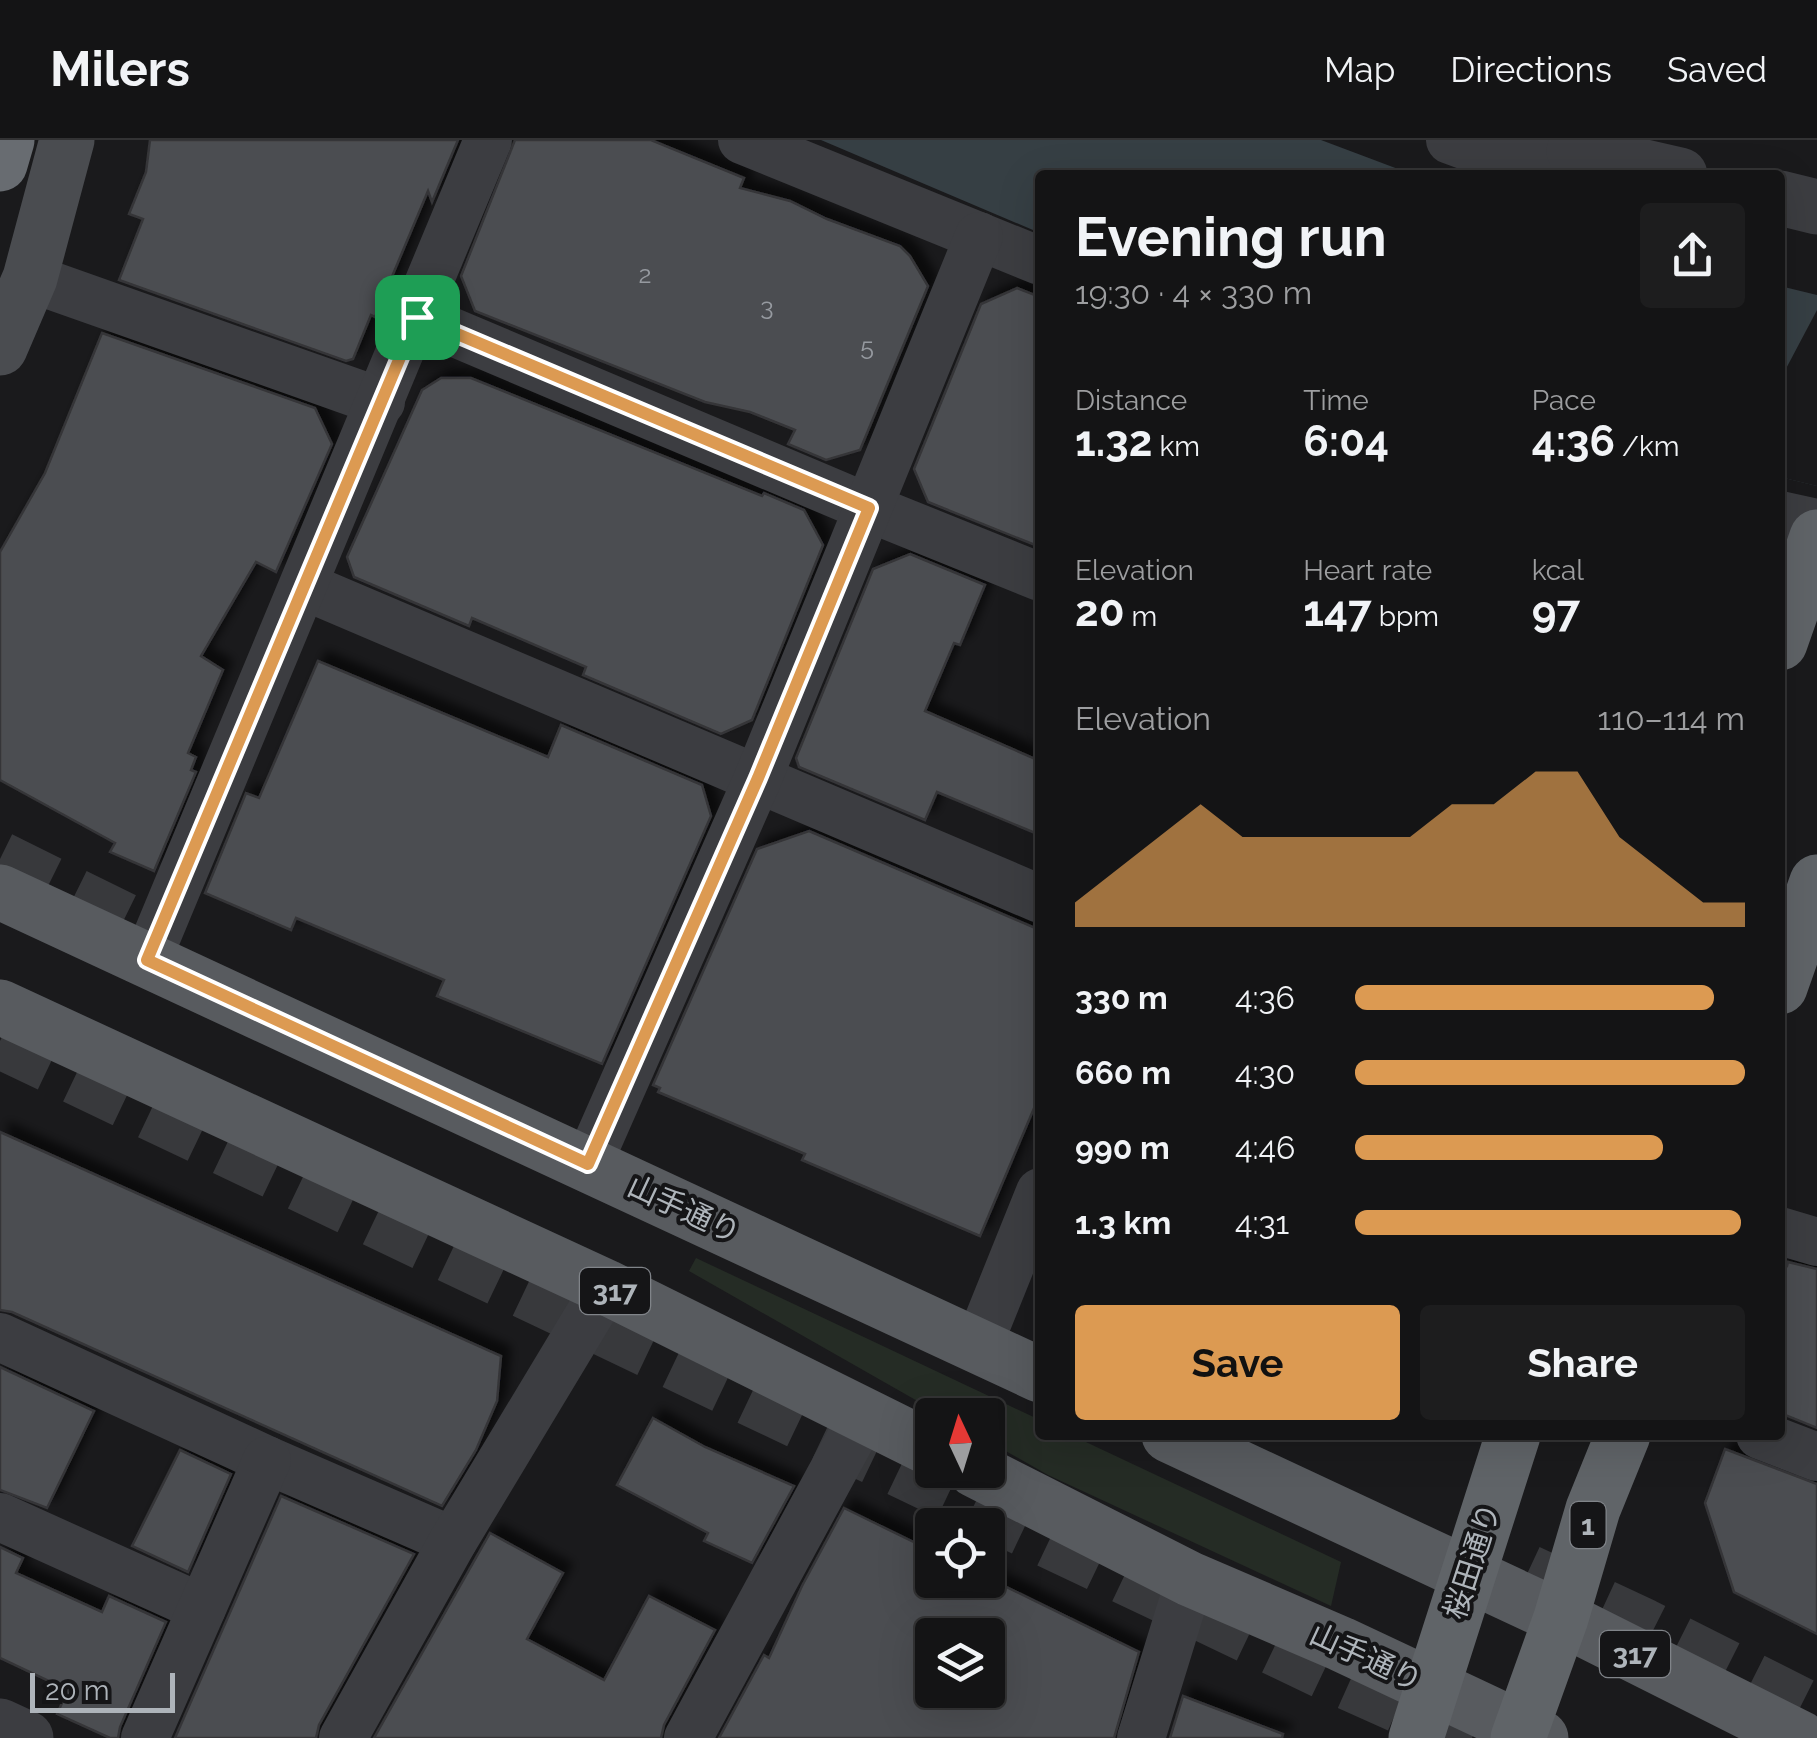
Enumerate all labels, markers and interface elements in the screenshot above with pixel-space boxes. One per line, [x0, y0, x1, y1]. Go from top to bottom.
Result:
text: Milers [50, 41, 190, 97]
text: Map [1324, 49, 1395, 90]
text: Directions [1450, 49, 1612, 90]
text: Saved [1667, 49, 1767, 90]
button: share [1640, 203, 1745, 308]
text: Evening run [1075, 204, 1387, 269]
house number: 2 [638, 259, 652, 289]
text: 19:30 · 4 × 330 m [1075, 274, 1312, 311]
pin [375, 275, 460, 360]
icon: arrive [390, 290, 445, 345]
house number: 3 [760, 291, 774, 321]
house number: 5 [860, 331, 874, 361]
text: Distance [1075, 384, 1187, 417]
text: Time [1303, 384, 1369, 417]
text: Pace [1532, 384, 1596, 417]
text: 1.32 [1075, 417, 1152, 466]
text: 6:04 [1303, 417, 1389, 466]
text: 4:36 [1532, 417, 1615, 466]
text: km [1152, 430, 1200, 463]
text: /km [1615, 430, 1680, 463]
text: Elevation [1075, 554, 1194, 587]
text: Heart rate [1303, 554, 1432, 587]
text: kcal [1532, 554, 1584, 587]
text: 20 [1075, 587, 1124, 636]
text: 147 [1303, 587, 1372, 636]
text: 97 [1532, 587, 1580, 636]
text: m [1124, 600, 1157, 633]
text: bpm [1372, 600, 1439, 633]
text: Elevation [1075, 700, 1211, 737]
text: 110–114 m [1598, 700, 1745, 737]
text: 330 m [1075, 979, 1168, 1016]
text: 4:36 [1235, 979, 1295, 1016]
text: 660 m [1075, 1054, 1171, 1091]
text: 4:30 [1235, 1054, 1295, 1091]
text: 990 m [1075, 1129, 1170, 1166]
text: 4:46 [1235, 1129, 1295, 1166]
street label: 山手通り [622, 1168, 746, 1250]
text: 1.3 km [1075, 1204, 1171, 1241]
text: 4:31 [1235, 1204, 1289, 1241]
road number: 317 [580, 1268, 650, 1314]
button: Save [1075, 1305, 1400, 1420]
button: Share [1420, 1305, 1745, 1420]
north arrow [915, 1398, 1005, 1488]
map controls [915, 1398, 1005, 1708]
street label: 桜田通り [1437, 1499, 1507, 1623]
road number: 1 [1570, 1502, 1606, 1548]
button: locate [915, 1508, 1005, 1598]
street label: 山手通り [1304, 1616, 1428, 1698]
button: layers [915, 1618, 1005, 1708]
road number: 317 [1600, 1631, 1670, 1677]
scale bar [30, 1668, 175, 1712]
text: 20 m [45, 1674, 110, 1707]

